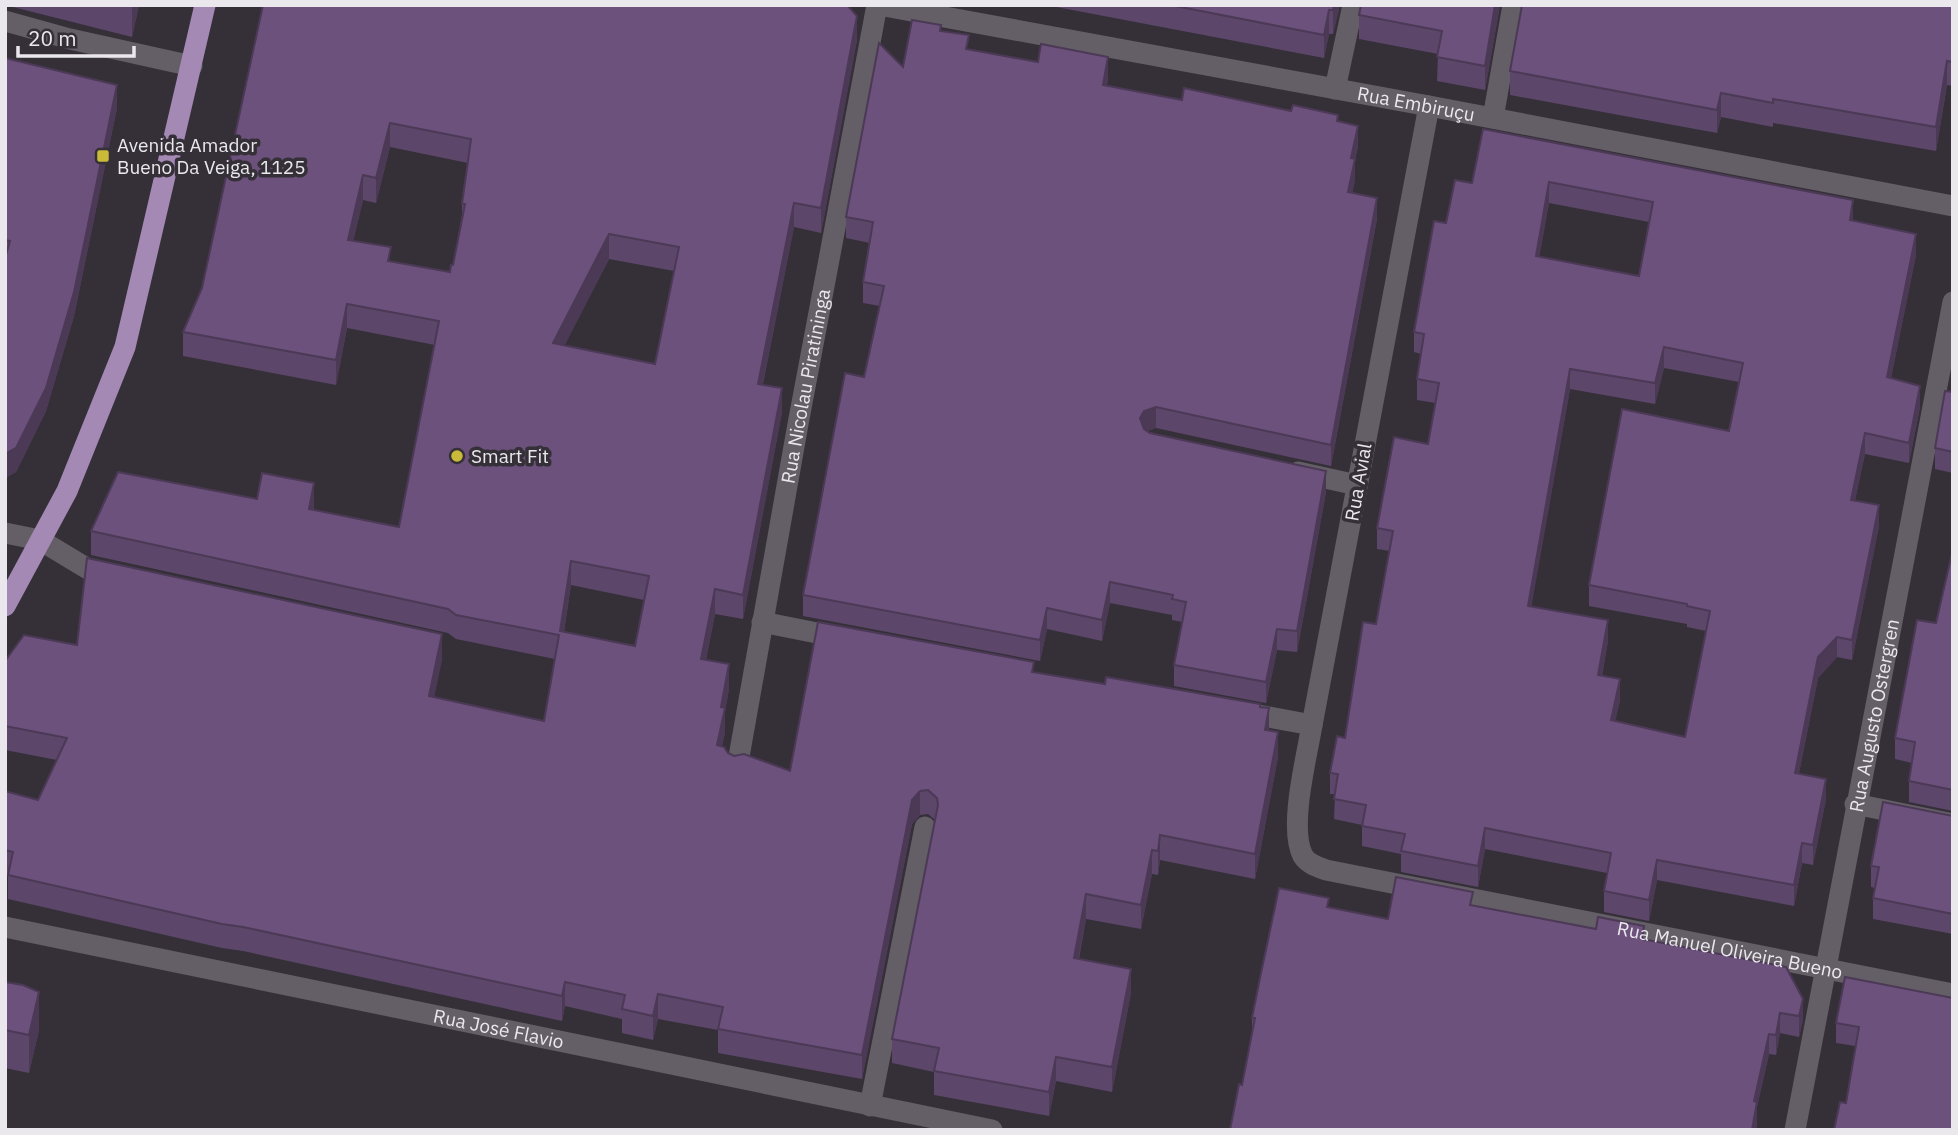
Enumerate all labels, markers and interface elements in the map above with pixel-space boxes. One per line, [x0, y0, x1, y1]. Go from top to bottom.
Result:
scale bar [18, 14, 133, 58]
text: 20 m [28, 24, 77, 52]
street label: Rua Embiruçu [1355, 81, 1477, 126]
place label: Avenida Amador Bueno Da Veiga, 1125 [117, 133, 306, 179]
marker: Avenida Amador Bueno Da Veiga, 1125 [95, 148, 111, 164]
street label: Rua Nicolau Piratininga [776, 287, 835, 485]
street label: Rua Avial [1339, 441, 1377, 523]
place label: Smart Fit [471, 444, 549, 468]
marker: Smart Fit [449, 448, 465, 464]
street label: Rua Augusto Ostergren [1844, 617, 1904, 814]
street label: Rua Manuel Oliveira Bueno [1615, 916, 1845, 984]
street label: Rua José Flavio [431, 1003, 566, 1054]

